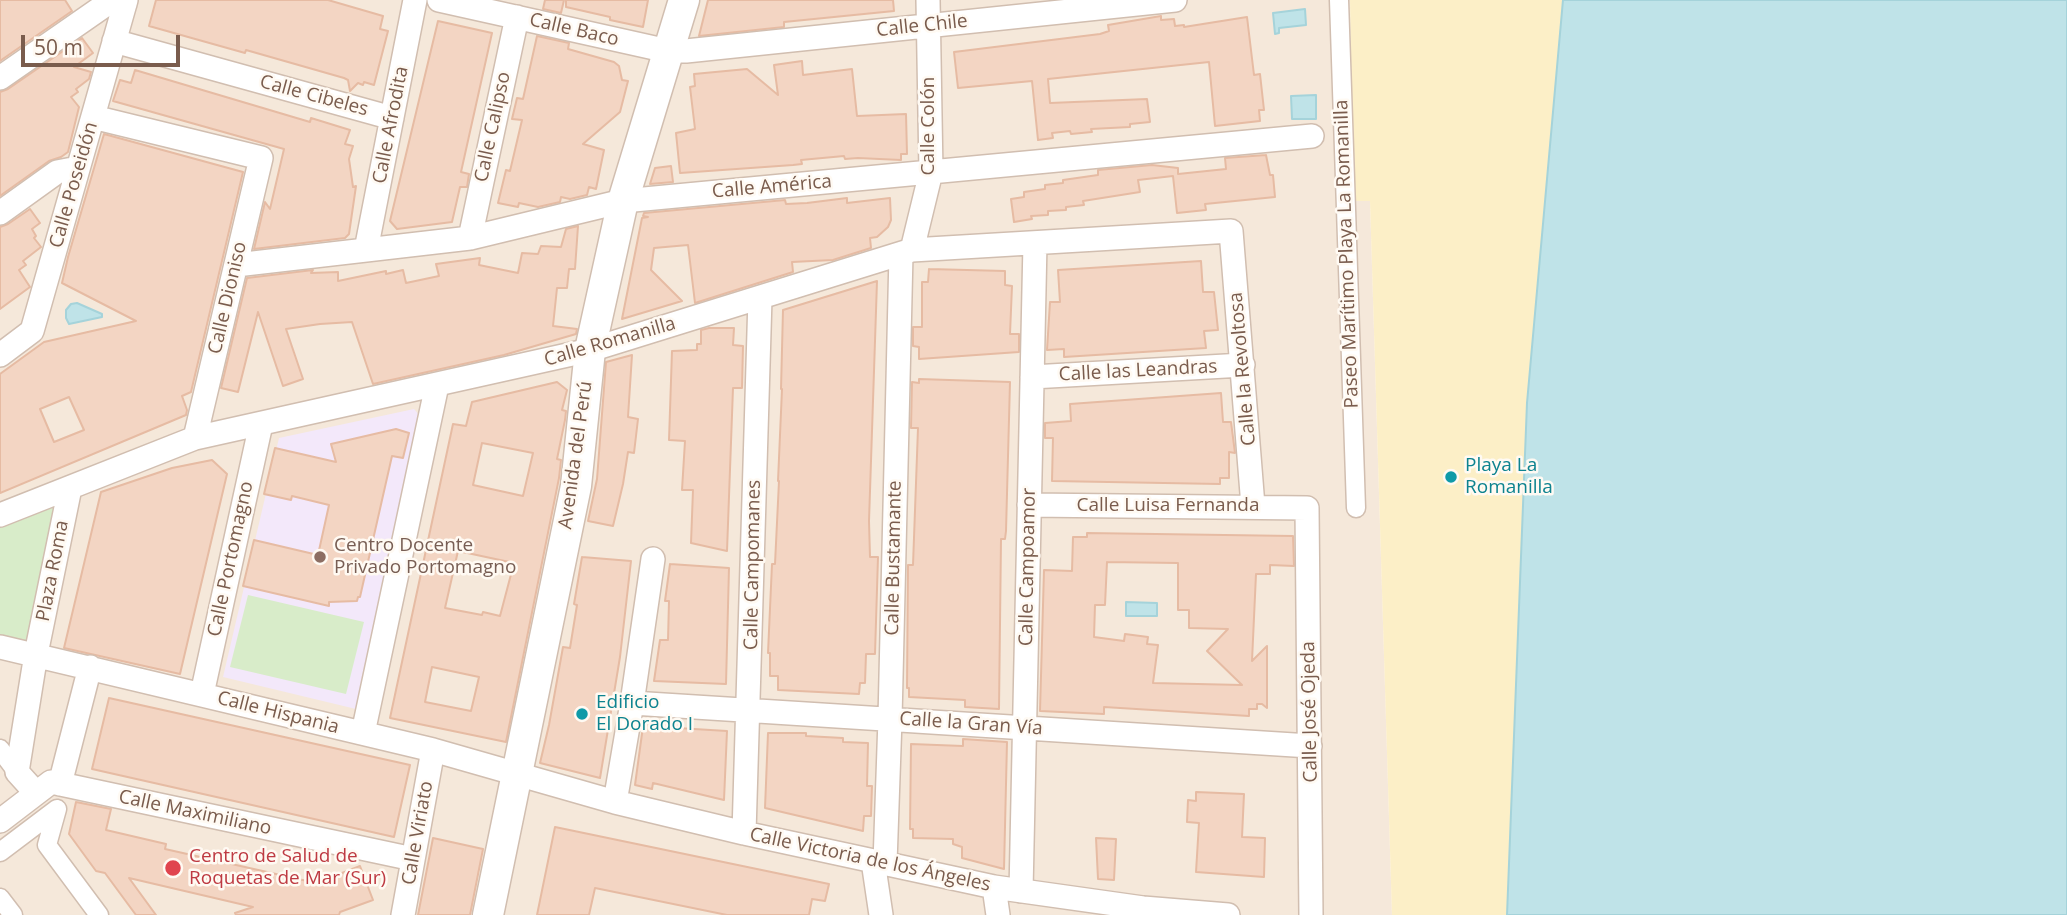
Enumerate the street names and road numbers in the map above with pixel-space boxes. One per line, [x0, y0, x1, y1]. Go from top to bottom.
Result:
street label: Calle Baco [527, 9, 621, 51]
street label: Calle Chile [875, 10, 969, 42]
street label: Calle Afrodita [368, 64, 414, 186]
street label: Calle Calipso [470, 70, 516, 184]
street label: Calle Cibeles [257, 71, 371, 121]
street label: Calle Colón [918, 77, 940, 175]
street label: Paseo Marítimo Playa La Romanilla [1330, 99, 1364, 409]
street label: Calle Poseidón [45, 119, 103, 251]
street label: Calle América [711, 170, 833, 204]
street label: Calle Dioniso [204, 240, 252, 356]
street label: Calle la Revoltosa [1225, 291, 1261, 447]
street label: Calle Romanilla [542, 312, 678, 372]
street label: Calle las Leandras [1058, 355, 1218, 387]
street label: Avenida del Perú [554, 379, 598, 531]
street label: Calle Portomagno [203, 479, 259, 639]
street label: Calle Campomanes [740, 480, 766, 650]
street label: Calle Bustamante [881, 480, 907, 636]
street label: Calle Campoamor [1015, 488, 1041, 646]
street label: Calle Luisa Fernanda [1077, 495, 1259, 517]
street label: Plaza Roma [32, 519, 74, 623]
street label: Calle José Ojeda [1297, 641, 1323, 783]
street label: Calle Hispania [215, 687, 341, 739]
street label: Calle la Gran Vía [899, 708, 1043, 740]
street label: Calle Viriato [398, 779, 438, 887]
street label: Calle Maximiliano [116, 786, 274, 840]
street label: Calle Victoria de los Ángeles [747, 823, 993, 897]

